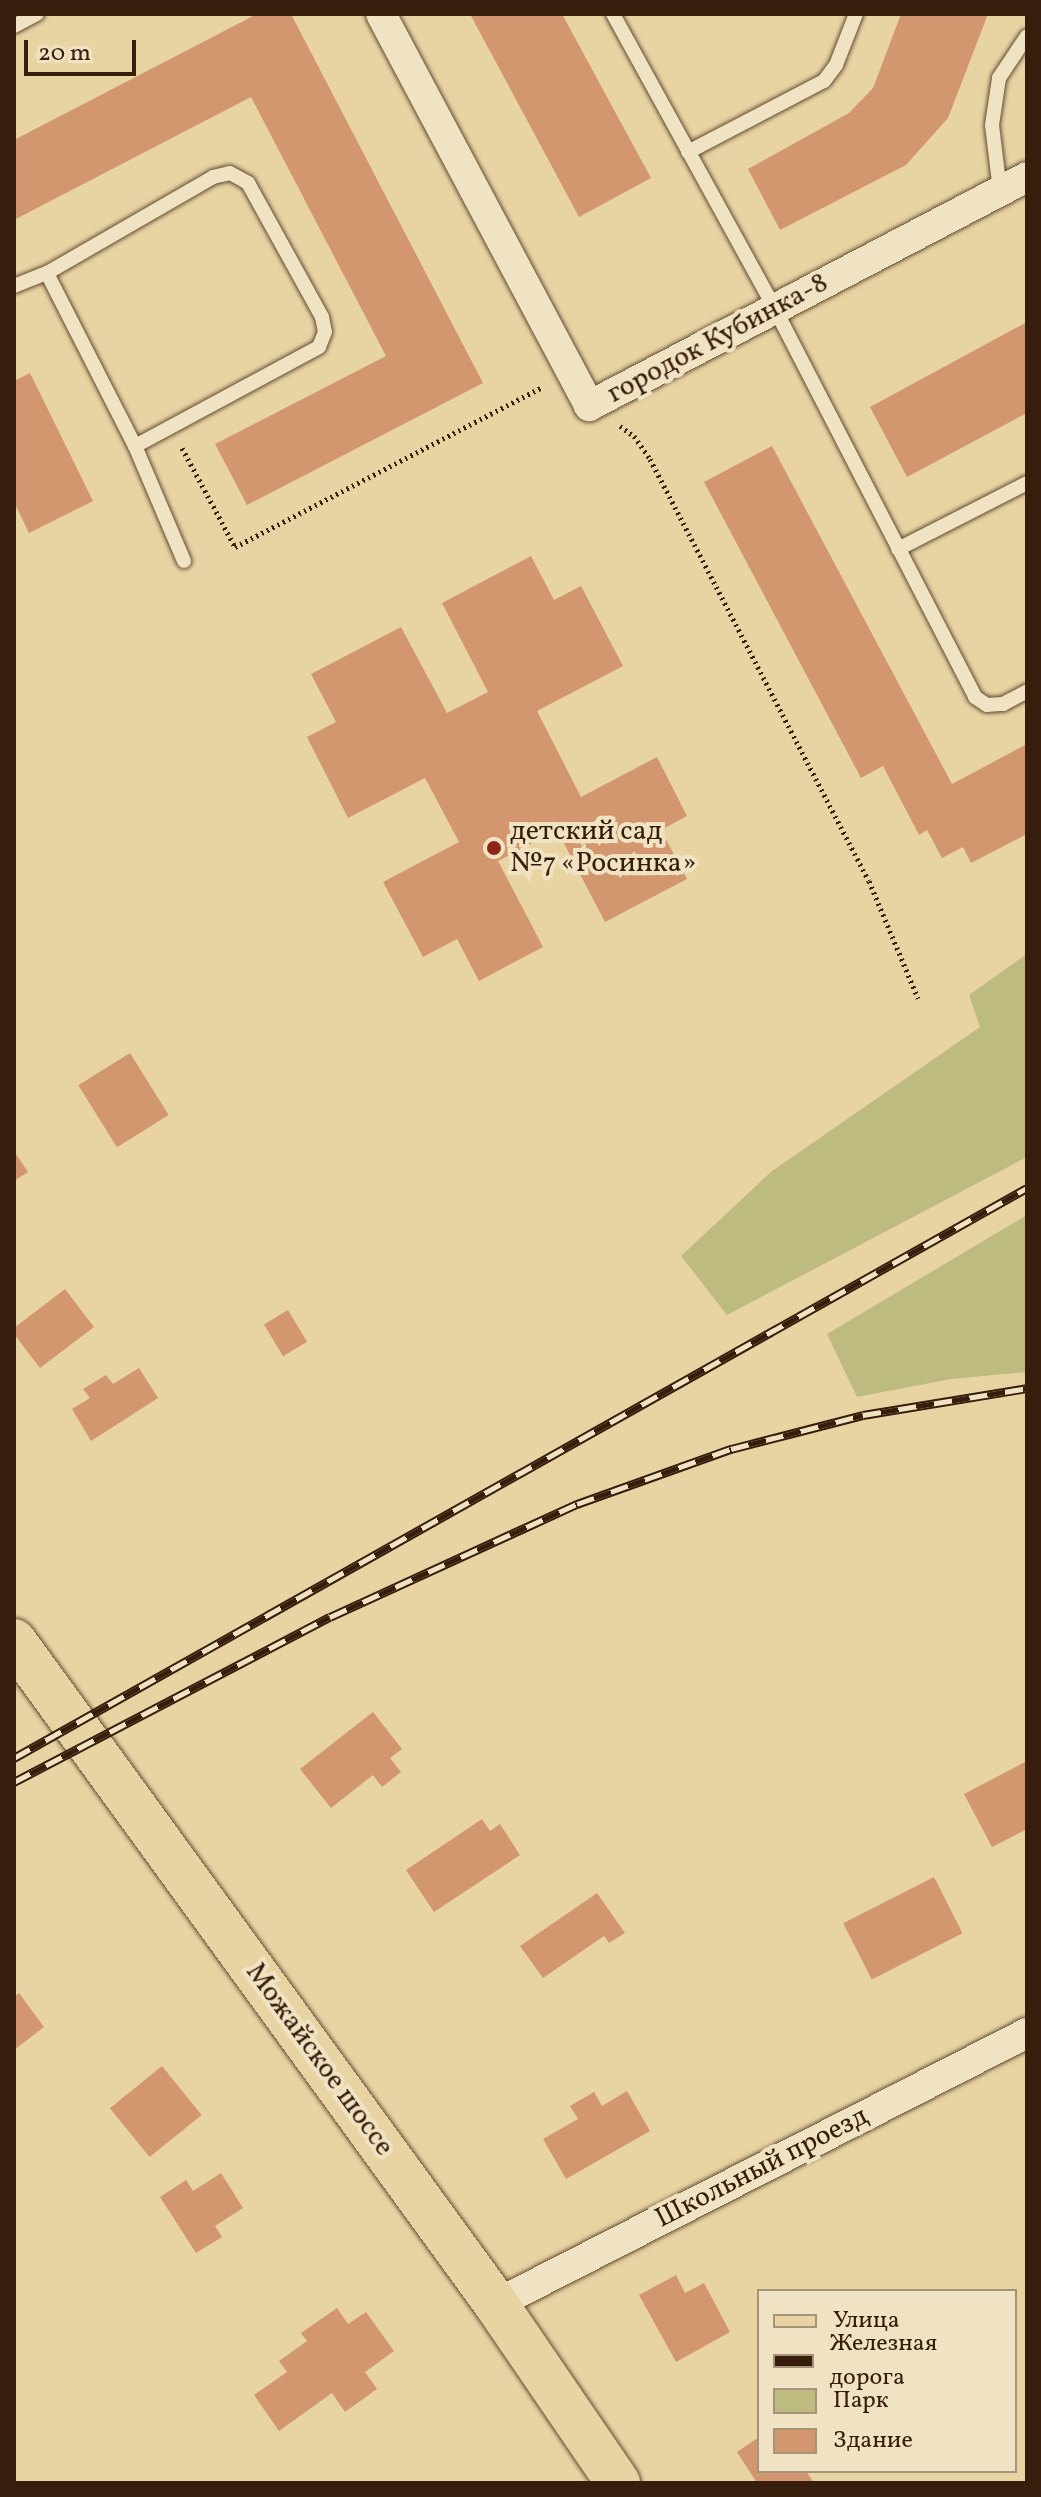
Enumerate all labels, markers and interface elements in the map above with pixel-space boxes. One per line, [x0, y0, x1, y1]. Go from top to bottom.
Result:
scale bar [28, 24, 140, 74]
text: 20 m [38, 37, 91, 71]
street label: городок Кубинка-8 [602, 267, 834, 411]
place label: детский сад №7 «Росинка» [510, 815, 697, 881]
marker: детский сад №7 «Росинка» [485, 839, 503, 857]
street label: Можайское шоссе [238, 1957, 400, 2163]
street label: Школьный проезд [650, 2100, 874, 2236]
legend [757, 2289, 1017, 2473]
text: Улица [833, 2304, 900, 2338]
text: Железная дорога [830, 2327, 937, 2395]
text: Парк [833, 2384, 889, 2418]
text: Здание [833, 2424, 913, 2458]

